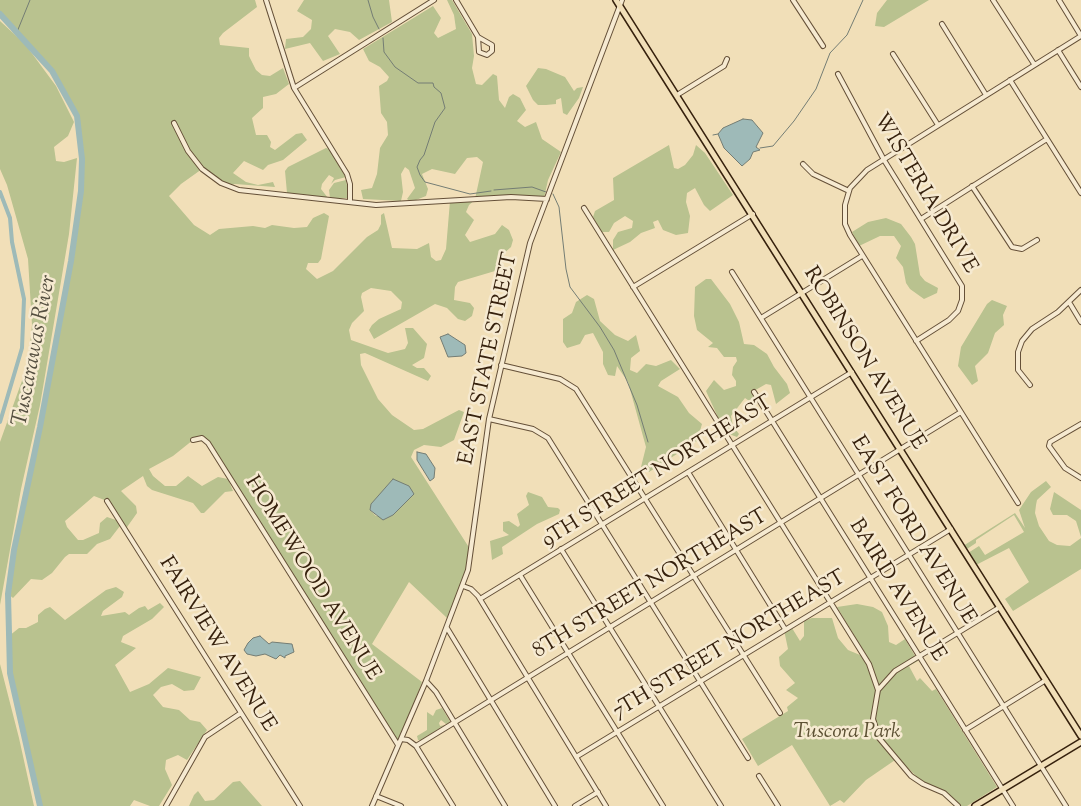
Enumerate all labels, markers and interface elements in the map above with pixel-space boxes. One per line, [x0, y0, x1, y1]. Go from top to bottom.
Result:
street label: WISTERIA DRIVE [866, 110, 982, 278]
street label: EAST STATE STREET [455, 251, 525, 467]
street label: ROBINSON AVENUE [796, 263, 930, 455]
water label: Tuscarawas River [8, 273, 64, 429]
street label: 9TH STREET NORTHEAST [538, 392, 778, 554]
street label: EAST FORD AVENUE [844, 432, 980, 630]
street label: HOMEWOOD AVENUE [238, 472, 384, 686]
street label: 8TH STREET NORTHEAST [529, 505, 773, 665]
street label: BAIRD AVENUE [842, 515, 950, 667]
street label: FAIRVIEW AVENUE [152, 553, 280, 737]
street label: 7TH STREET NORTHEAST [609, 566, 851, 726]
park label: Tuscora Park [793, 720, 901, 746]

